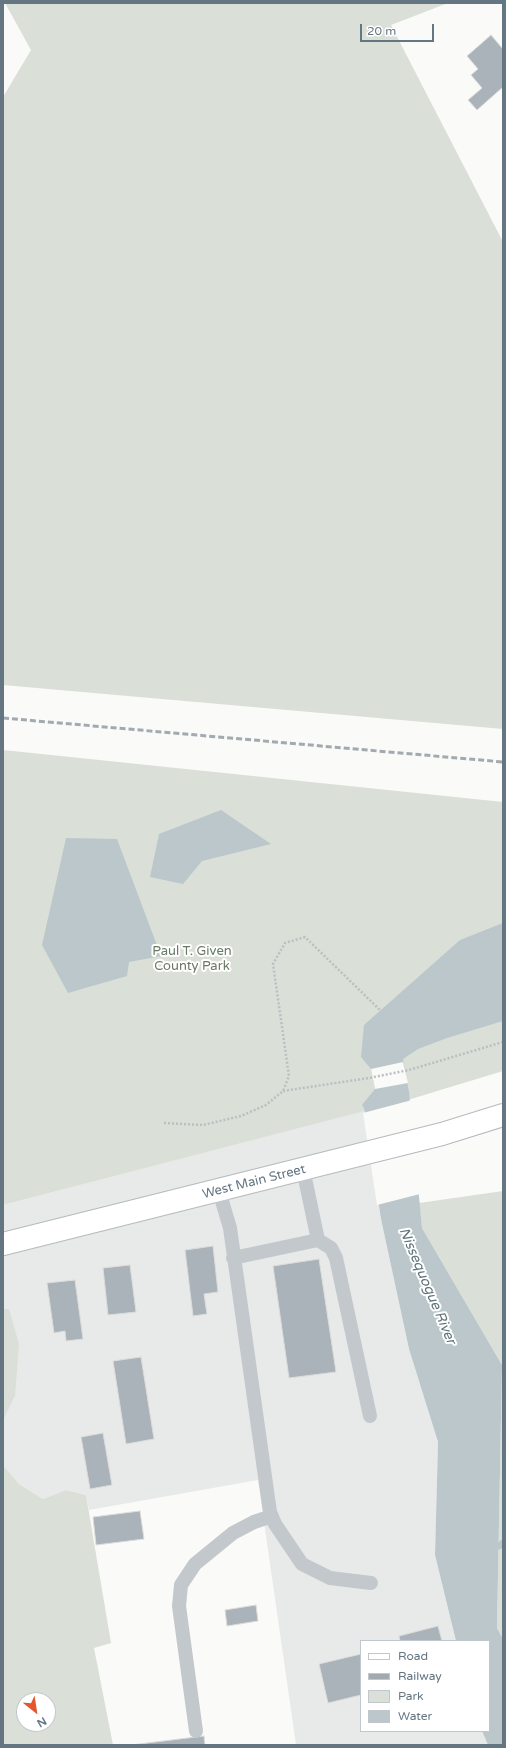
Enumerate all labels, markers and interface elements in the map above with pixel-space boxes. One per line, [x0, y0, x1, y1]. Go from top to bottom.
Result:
scale bar [362, 16, 436, 42]
text: 20 m [367, 24, 396, 38]
park label: Paul T. Given County Park [152, 944, 232, 975]
street label: West Main Street [201, 1162, 307, 1202]
water label: Nissequogue River [395, 1225, 459, 1347]
legend [360, 1640, 490, 1732]
text: Road [398, 1649, 428, 1663]
text: Railway [398, 1669, 442, 1683]
text: Park [398, 1689, 424, 1703]
north arrow [16, 1692, 56, 1732]
text: Water [398, 1709, 432, 1723]
text: N [35, 1714, 49, 1730]

